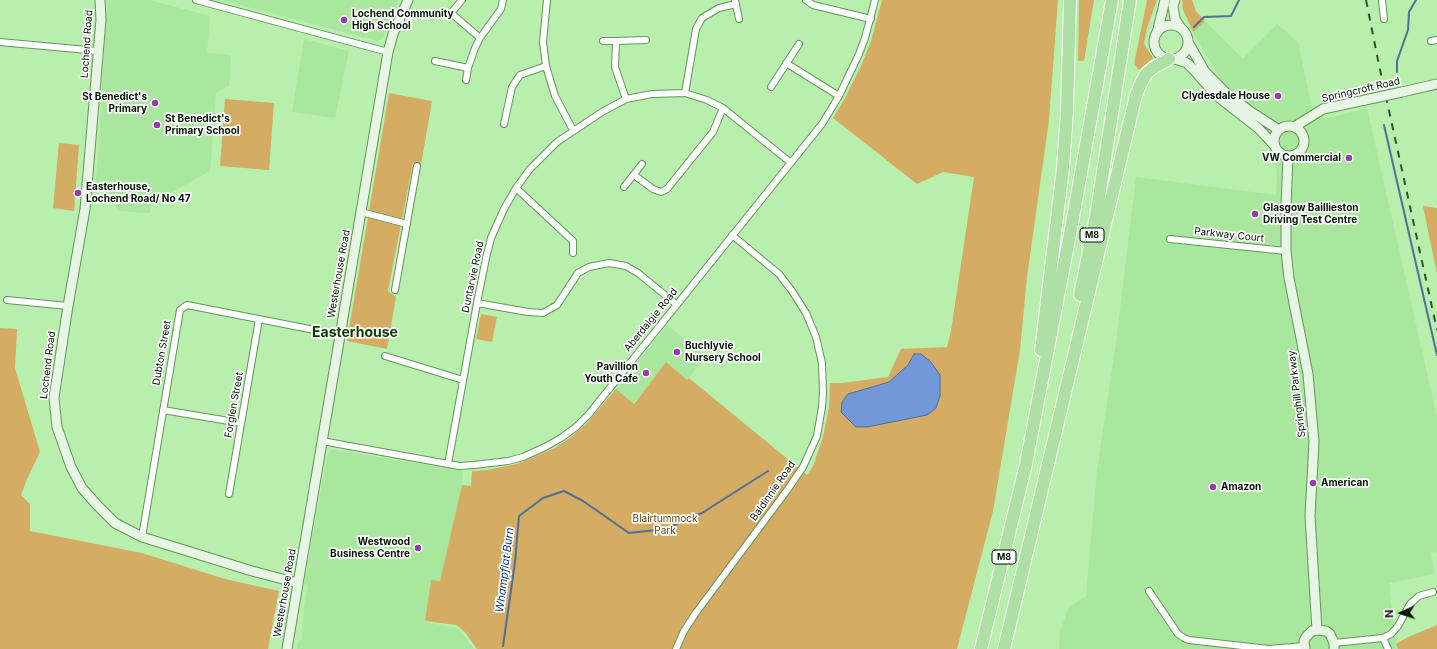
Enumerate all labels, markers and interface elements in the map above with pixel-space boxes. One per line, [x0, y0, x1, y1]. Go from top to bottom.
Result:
place label: Lochend Community High School [352, 8, 454, 32]
street label: Lochend Road [79, 10, 95, 78]
marker: Lochend Community High School [339, 15, 349, 25]
street label: Springcroft Road [1321, 75, 1401, 105]
place label: Clydesdale House [1182, 90, 1270, 102]
place label: St Benedict's Primary [82, 91, 147, 114]
marker: Clydesdale House [1273, 91, 1283, 101]
marker: St Benedict's Primary [150, 98, 160, 108]
place label: St Benedict's Primary School [165, 113, 240, 136]
marker: St Benedict's Primary School [152, 120, 162, 130]
place label: VW Commercial [1262, 152, 1341, 164]
marker: VW Commercial [1344, 153, 1354, 163]
place label: Easterhouse, Lochend Road/ No 47 [86, 181, 190, 204]
marker: Easterhouse, Lochend Road/ No 47 [73, 188, 83, 198]
place label: Glasgow Baillieston Driving Test Centre [1263, 202, 1359, 226]
marker: Glasgow Baillieston Driving Test Centre [1250, 209, 1260, 219]
street label: Parkway Court [1194, 225, 1264, 245]
road number: M8 [1080, 228, 1104, 242]
street label: Westerhouse Road [325, 229, 353, 319]
street label: Duntarvie Road [460, 240, 486, 314]
street label: Aberdalgie Road [622, 286, 680, 354]
street label: Dubton Street [150, 320, 174, 386]
district label: Easterhouse [312, 325, 398, 341]
street label: Lochend Road [38, 330, 58, 400]
place label: Buchlyvie Nursery School [685, 340, 761, 364]
marker: Buchlyvie Nursery School [672, 347, 682, 357]
street label: Springhill Parkway [1286, 350, 1308, 438]
place label: Pavillion Youth Cafe [584, 361, 638, 384]
marker: Pavillion Youth Cafe [641, 368, 651, 378]
street label: Forglen Street [222, 371, 246, 439]
street label: Baldinnie Road [748, 459, 798, 523]
place label: American [1321, 477, 1368, 489]
marker: American [1308, 478, 1318, 488]
place label: Amazon [1221, 481, 1261, 493]
marker: Amazon [1208, 482, 1218, 492]
park label: Blairtummock Park [633, 513, 697, 536]
water label: Whampflat Burn [493, 527, 517, 613]
place label: Westwood Business Centre [330, 536, 410, 560]
marker: Westwood Business Centre [413, 543, 423, 553]
street label: Westerhouse Road [271, 548, 299, 638]
road number: M8 [992, 550, 1016, 564]
north arrow [1381, 593, 1421, 633]
text: N [1382, 609, 1396, 618]

